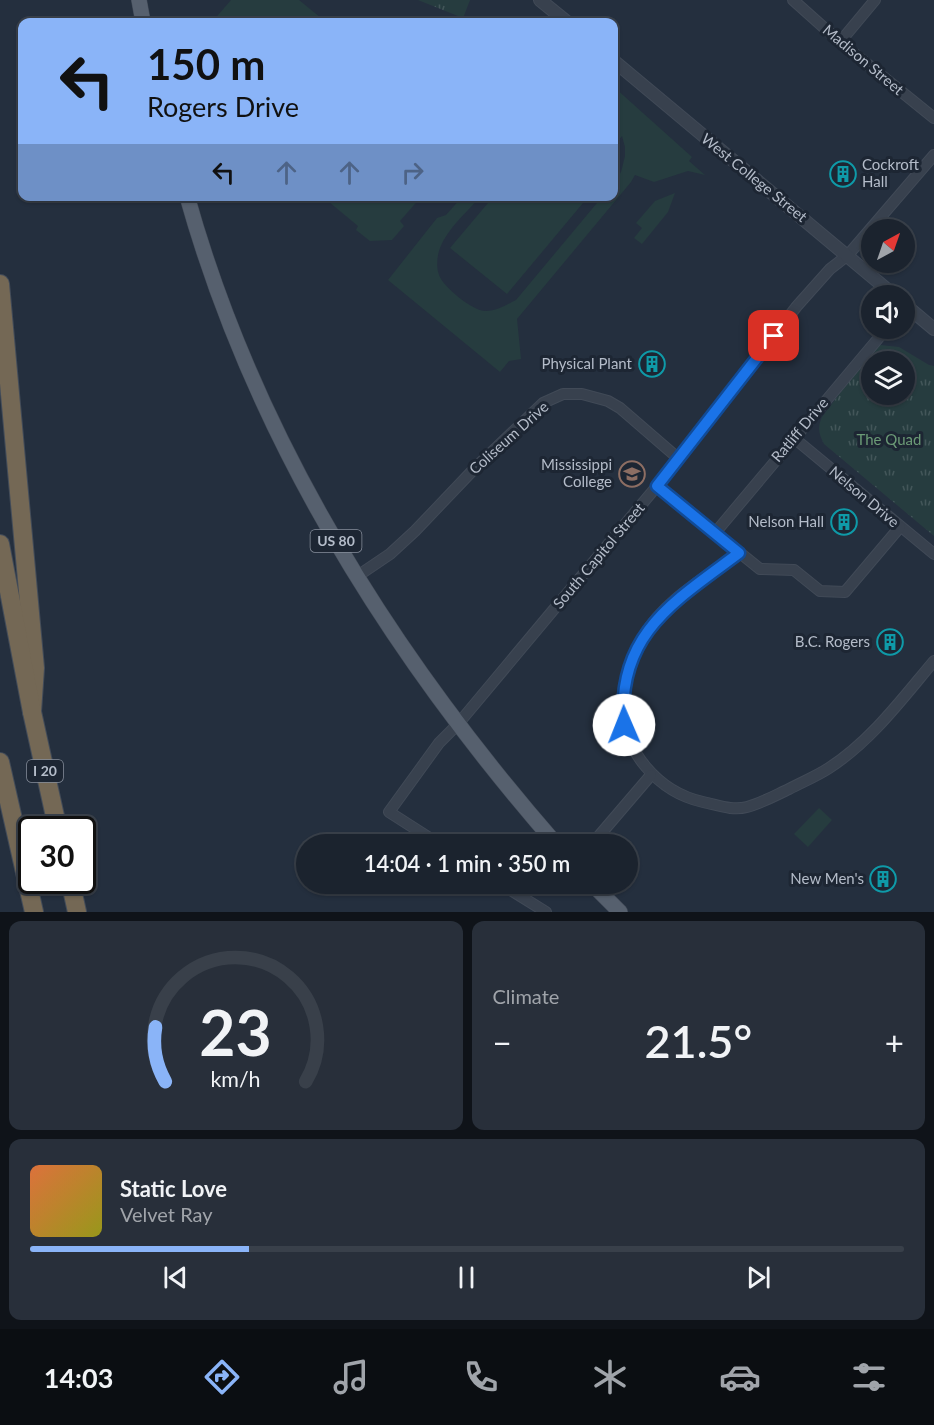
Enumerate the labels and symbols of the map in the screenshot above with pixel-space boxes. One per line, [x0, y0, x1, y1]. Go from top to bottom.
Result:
street label: Madison Street [820, 20, 908, 99]
street label: West College Street [698, 129, 812, 226]
place label: Cockroft Hall [862, 155, 920, 190]
building icon: Cockroft Hall [828, 159, 858, 189]
north arrow [861, 219, 915, 273]
pin [748, 310, 799, 361]
building icon: Physical Plant [637, 349, 667, 379]
place label: Physical Plant [542, 354, 633, 372]
street label: Ratliff Drive [767, 393, 831, 465]
street label: Coliseum Drive [465, 397, 552, 477]
park label: The Quad [857, 430, 921, 448]
place label: Mississippi College [541, 455, 612, 490]
school or university icon: Mississippi College [617, 459, 647, 489]
street label: Nelson Drive [826, 462, 903, 531]
street label: South Capitol Street [549, 498, 648, 612]
building icon: Nelson Hall [829, 507, 859, 537]
place label: Nelson Hall [748, 512, 824, 530]
road number: US 80 [310, 530, 362, 552]
building icon: B.C. Rogers [875, 627, 905, 657]
place label: B.C. Rogers [795, 632, 870, 650]
position arrow [592, 693, 656, 757]
road number: I 20 [27, 760, 63, 782]
speed limit sign: 30 [18, 816, 96, 894]
building icon: New Men's [868, 864, 898, 894]
place label: New Men's [790, 869, 864, 887]

